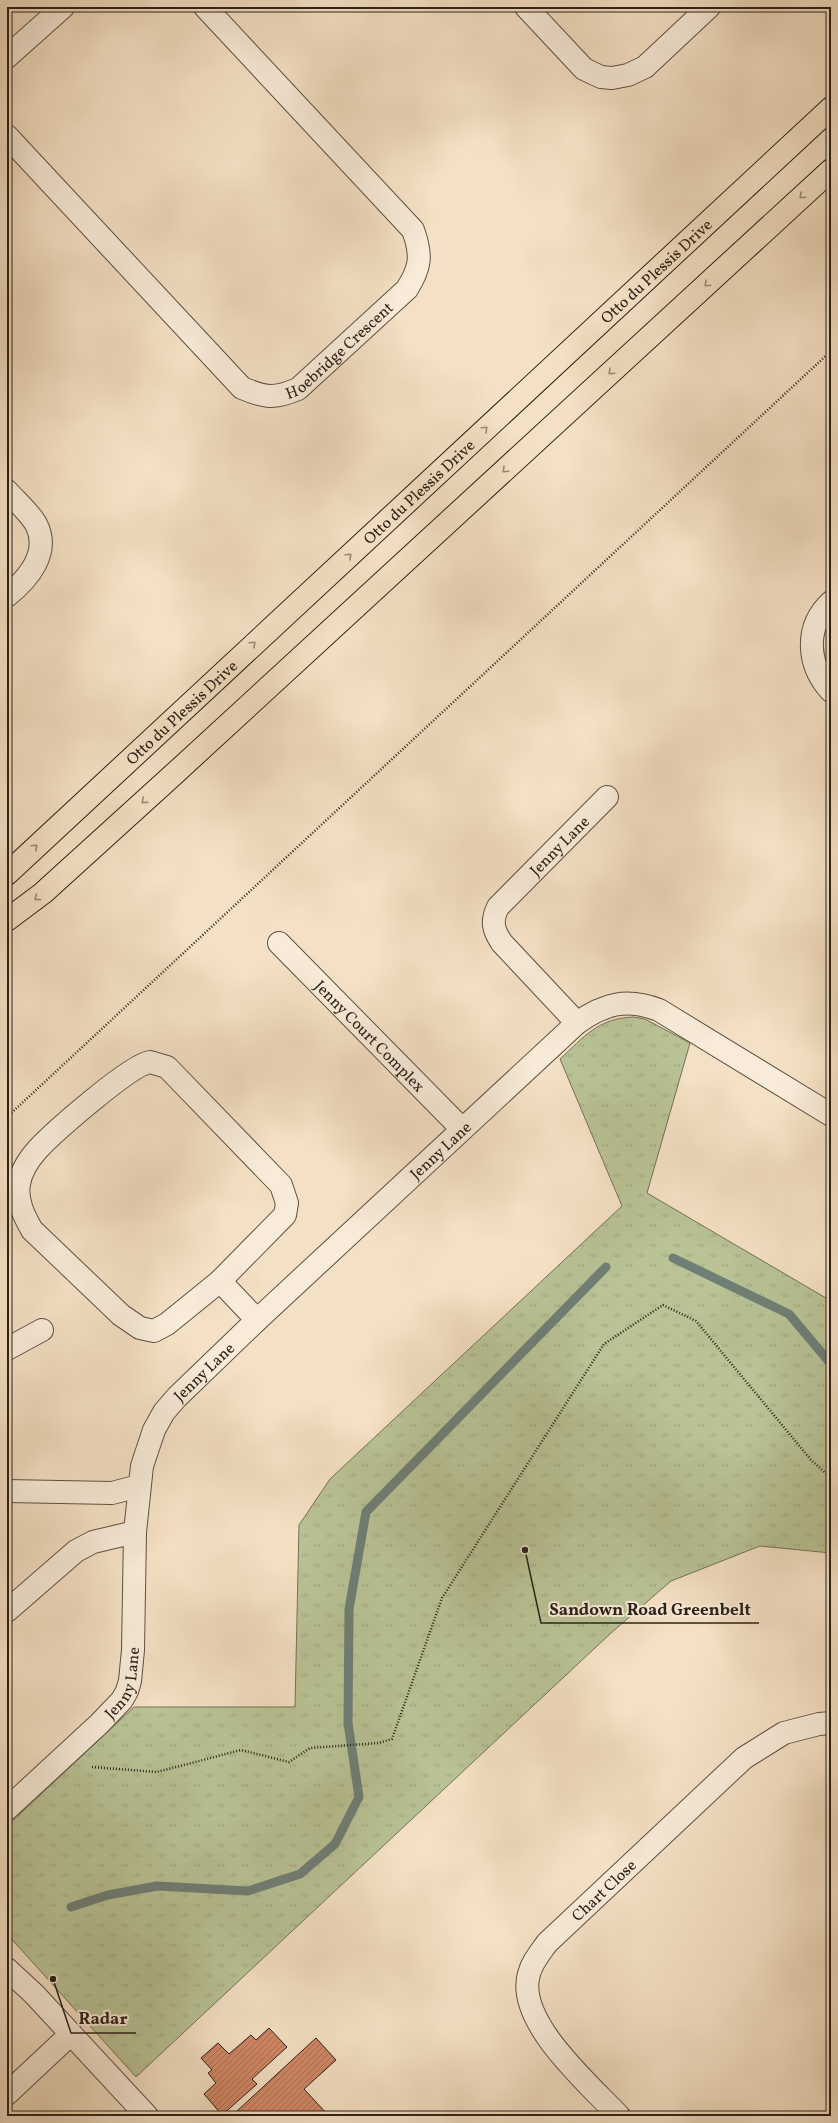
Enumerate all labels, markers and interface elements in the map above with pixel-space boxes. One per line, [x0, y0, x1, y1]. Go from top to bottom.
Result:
one-way arrow [799, 191, 807, 199]
street label: Otto du Plessis Drive [597, 215, 718, 330]
one-way arrow [704, 279, 711, 286]
street label: Hoebridge Crescent [283, 298, 399, 406]
one-way arrow [608, 367, 616, 375]
one-way arrow [480, 427, 488, 434]
street label: Otto du Plessis Drive [359, 435, 481, 550]
one-way arrow [502, 465, 510, 472]
one-way arrow [344, 554, 351, 561]
one-way arrow [248, 641, 256, 649]
street label: Otto du Plessis Drive [122, 656, 243, 771]
one-way arrow [141, 797, 149, 804]
street label: Jenny Lane [526, 812, 595, 882]
one-way arrow [30, 844, 38, 852]
one-way arrow [34, 893, 41, 900]
street label: Jenny Court Complex [309, 976, 429, 1098]
street label: Jenny Lane [406, 1117, 477, 1186]
street label: Jenny Lane [170, 1338, 240, 1407]
callout: Sandown Road Greenbelt [541, 1594, 759, 1623]
text: Sandown Road Greenbelt [549, 1599, 751, 1622]
street label: Jenny Lane [100, 1646, 146, 1725]
street label: Chart Close [567, 1855, 642, 1927]
callout: Radar [71, 2004, 136, 2033]
text: Radar [79, 2008, 127, 2031]

